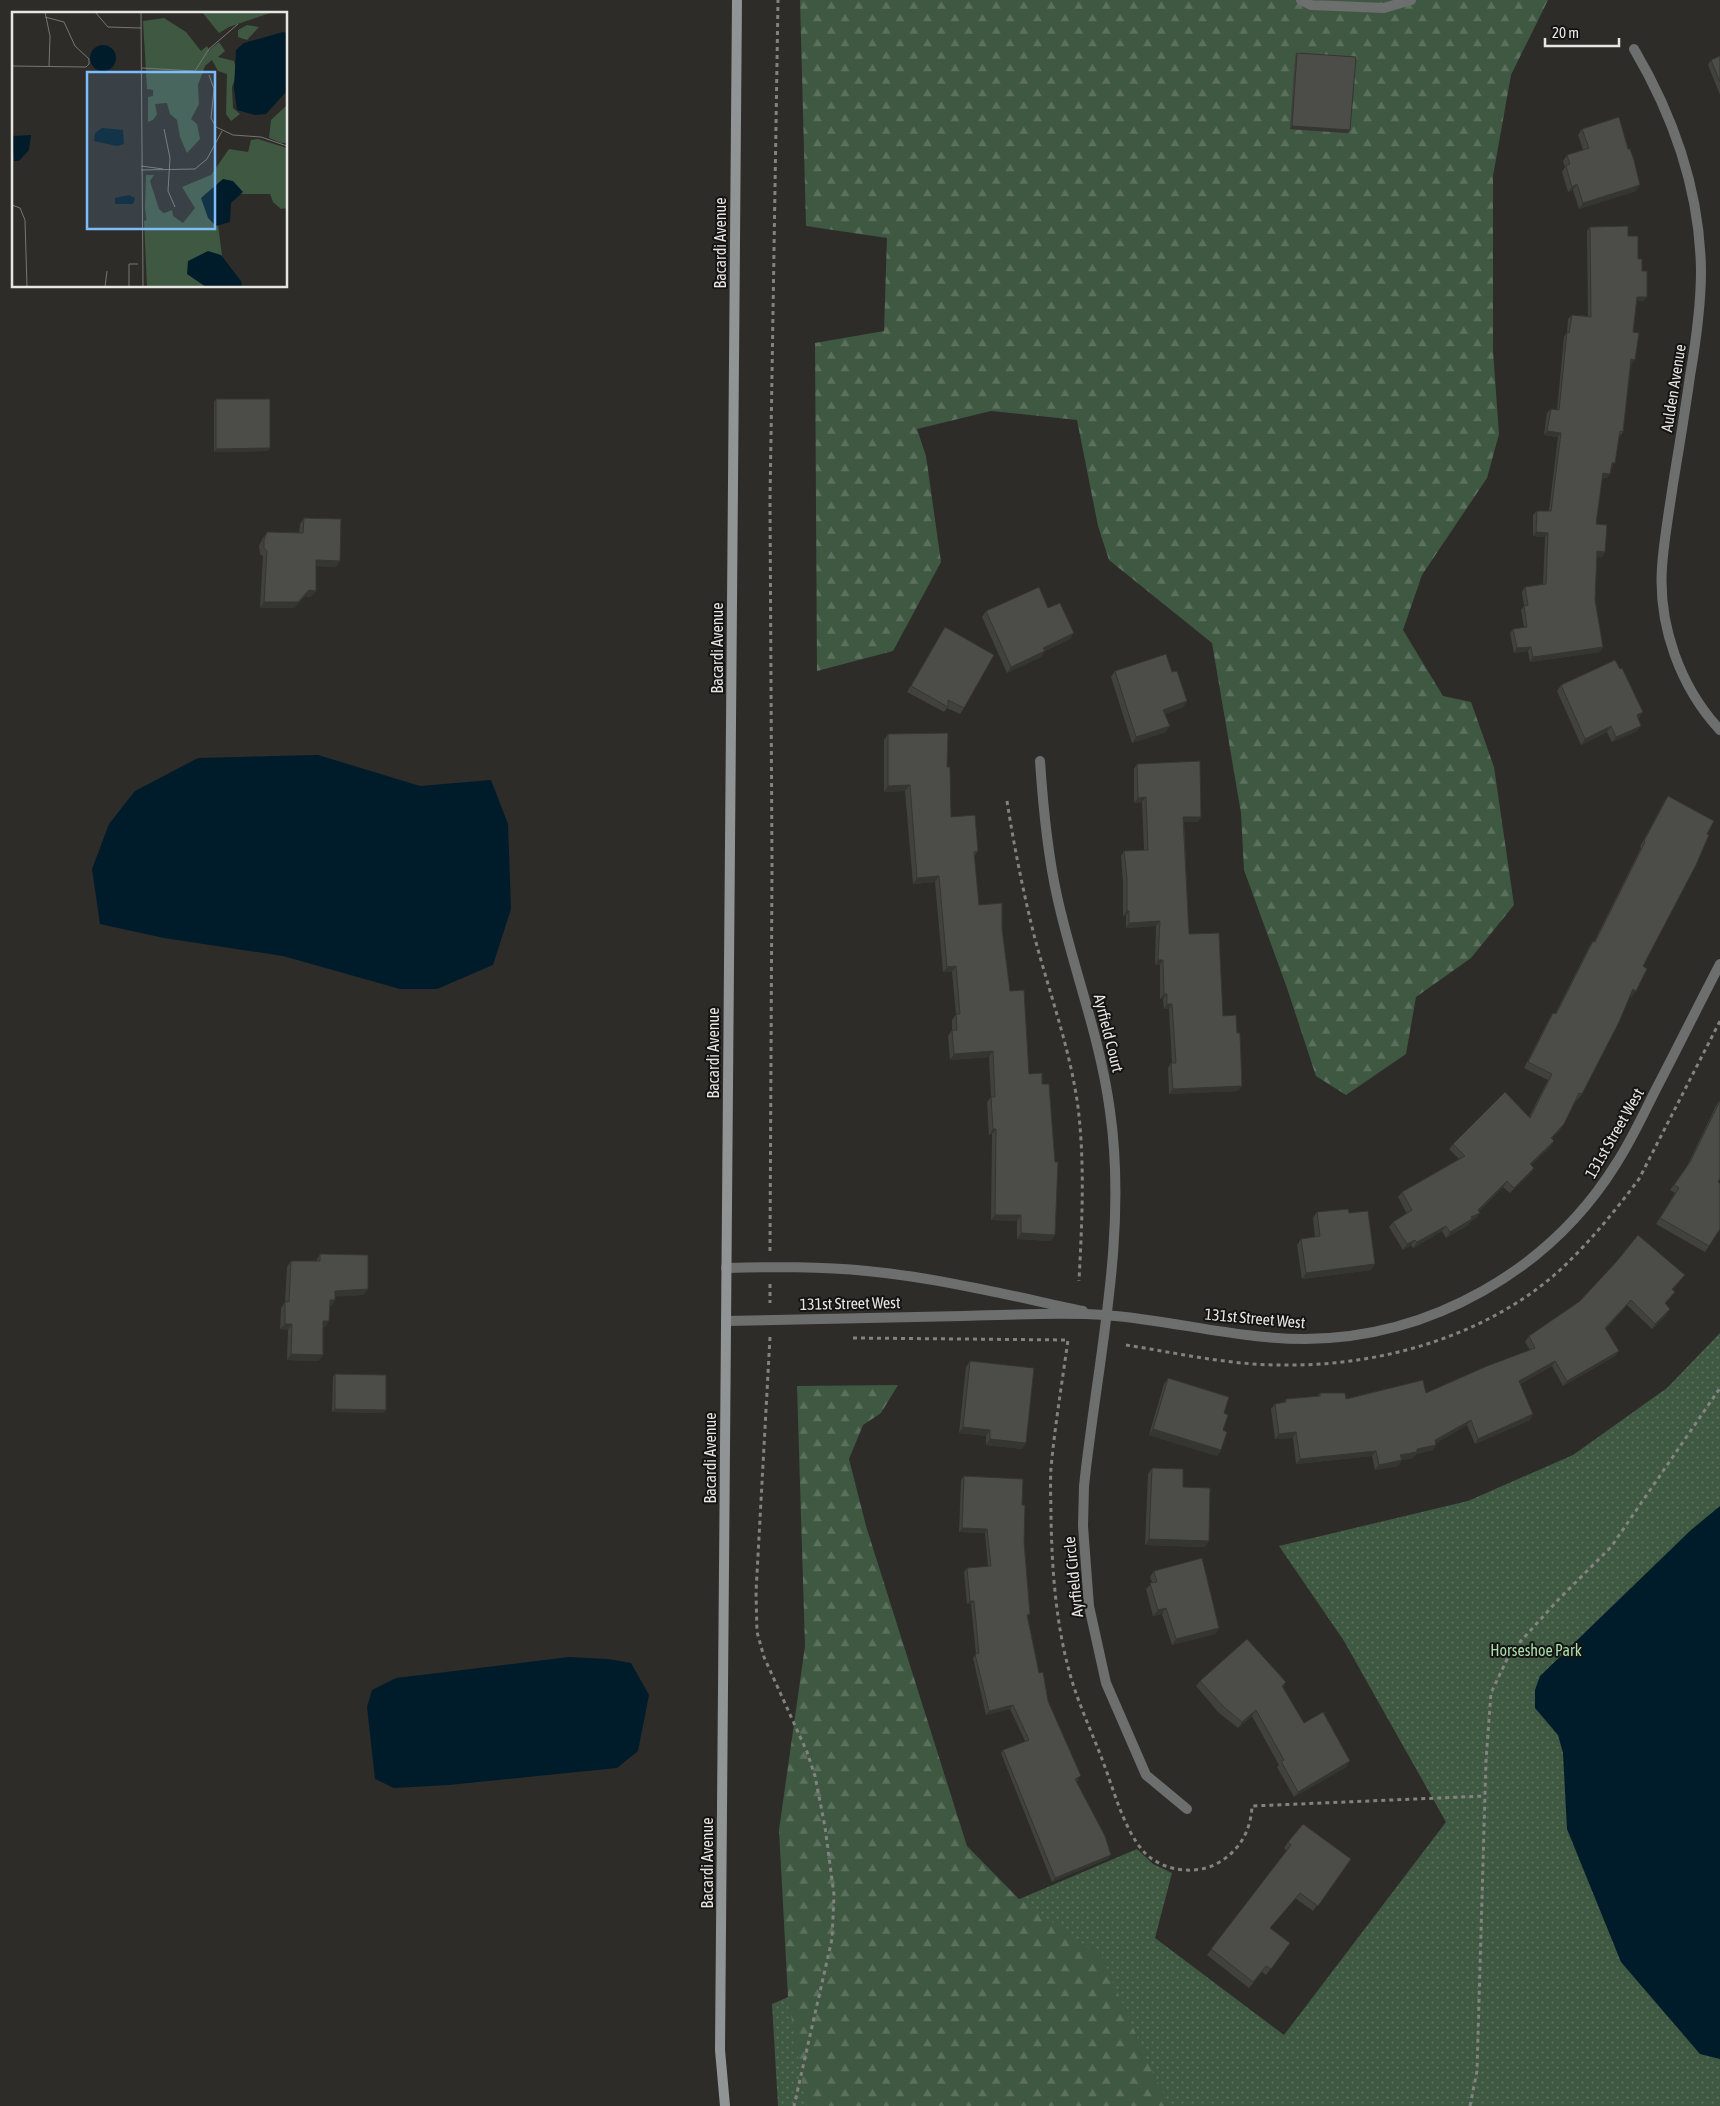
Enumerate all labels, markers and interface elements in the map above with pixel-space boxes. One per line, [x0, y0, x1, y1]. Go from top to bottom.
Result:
inset map [12, 12, 288, 288]
scale bar [1545, 15, 1619, 47]
text: 20 m [1552, 24, 1579, 41]
street label: Bacardi Avenue [711, 198, 729, 288]
street label: Aulden Avenue [1657, 343, 1689, 433]
street label: Bacardi Avenue [708, 603, 726, 693]
street label: Ayrfield Court [1090, 992, 1127, 1075]
street label: Bacardi Avenue [704, 1008, 722, 1098]
street label: 131st Street West [1581, 1084, 1647, 1181]
street label: 131st Street West [799, 1293, 901, 1313]
street label: 131st Street West [1204, 1305, 1306, 1331]
street label: Bacardi Avenue [701, 1413, 719, 1503]
street label: Ayrfield Circle [1060, 1536, 1087, 1618]
park label: Horseshoe Park [1490, 1641, 1582, 1659]
street label: Bacardi Avenue [698, 1818, 716, 1908]

